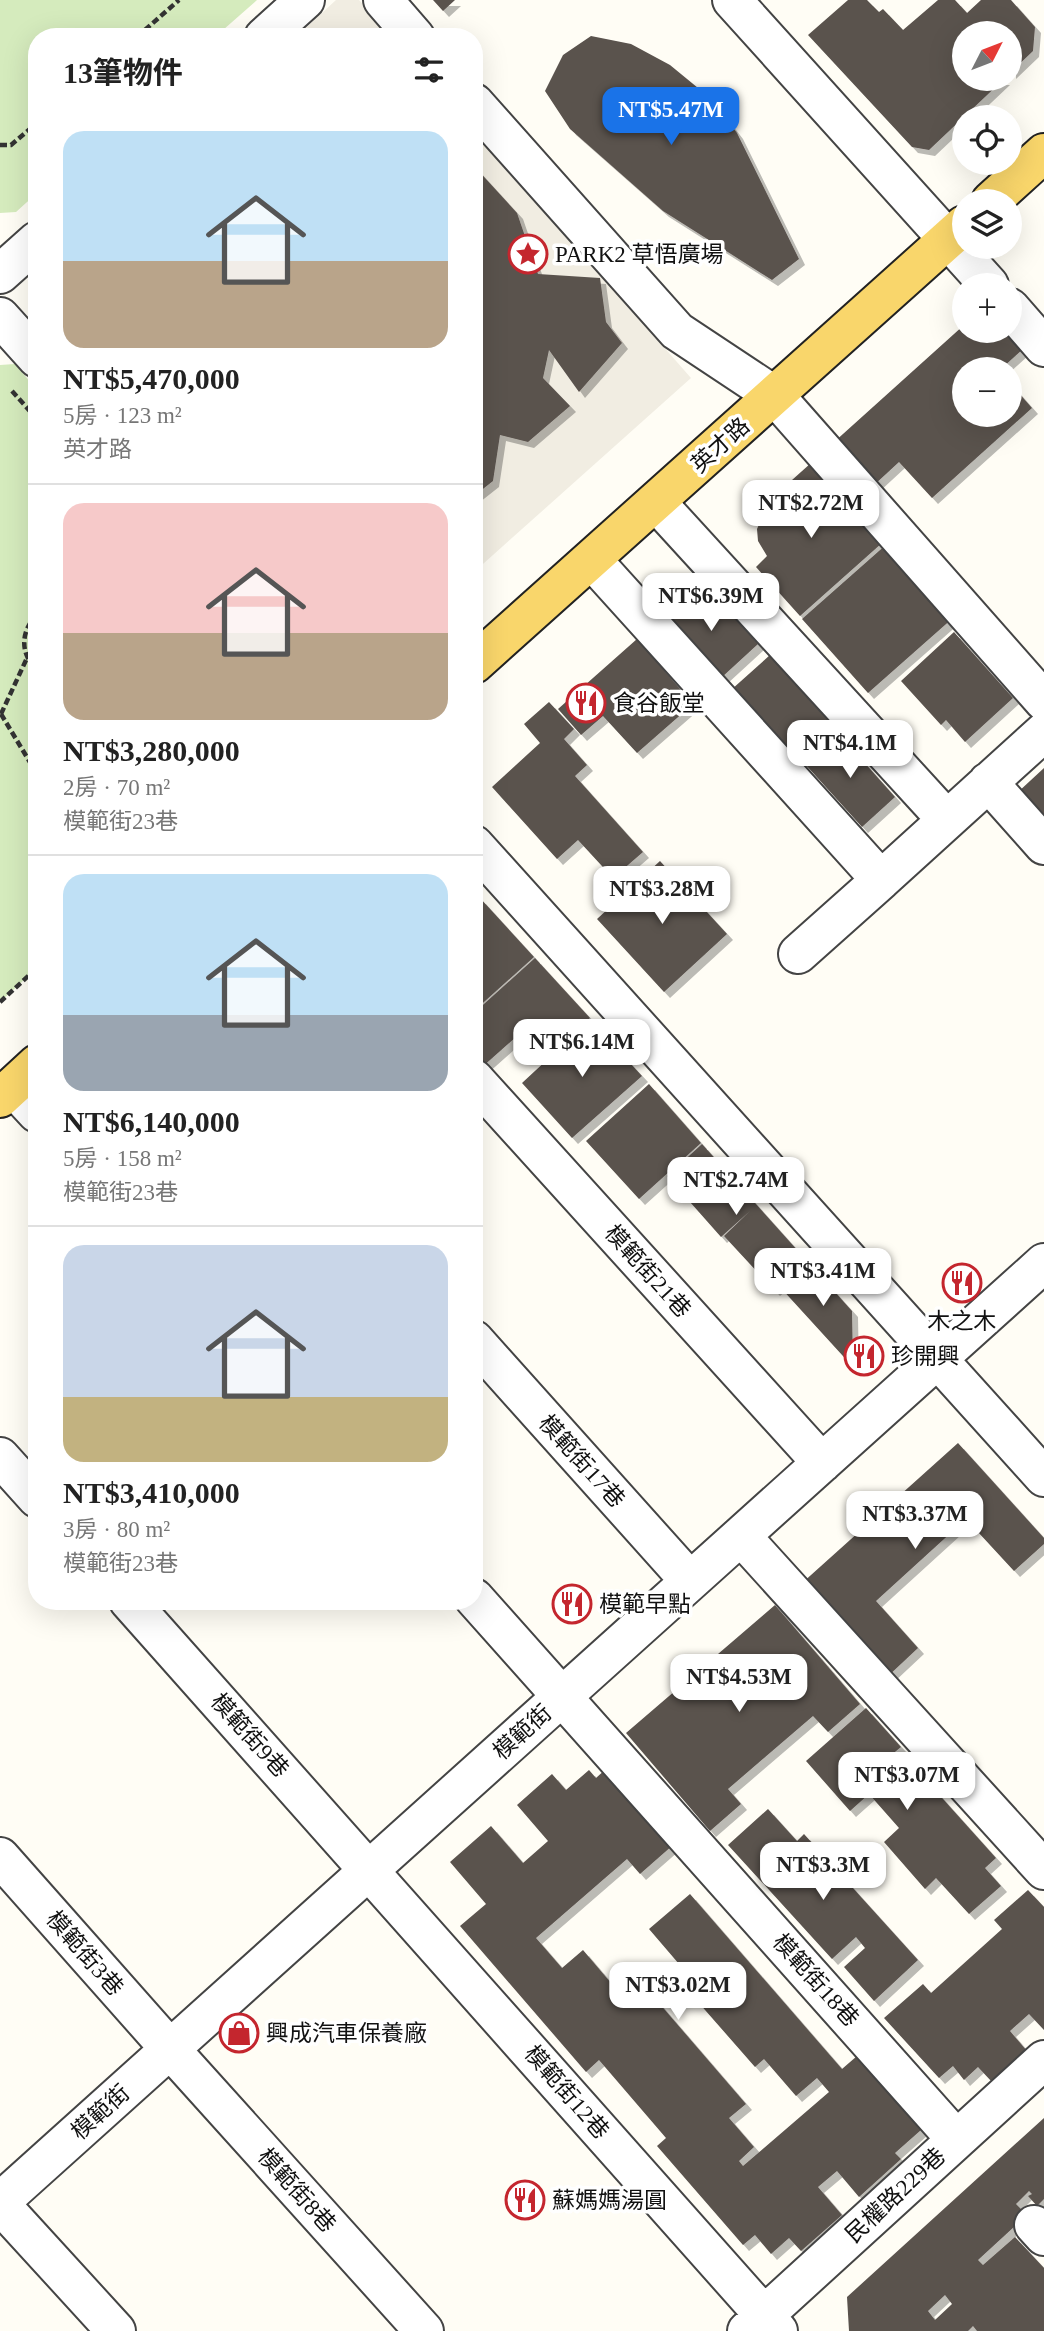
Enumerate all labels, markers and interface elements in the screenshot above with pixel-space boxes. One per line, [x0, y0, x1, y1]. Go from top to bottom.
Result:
north arrow [952, 21, 1022, 91]
map controls [952, 21, 1022, 427]
icon: filters [410, 51, 448, 89]
text: 13筆物件 [63, 56, 183, 89]
pin: NT$5.47M [599, 88, 743, 147]
text: NT$5.47M [618, 97, 724, 122]
button: locate [952, 105, 1022, 175]
icon: home [193, 177, 319, 303]
button: layers [952, 189, 1022, 259]
place icon: PARK2 草悟廣場 [507, 233, 549, 275]
place label: PARK2 草悟廣場 [555, 242, 724, 267]
button: + [952, 273, 1022, 343]
button: − [952, 357, 1022, 427]
text: NT$5,470,000 [63, 362, 240, 395]
text: 5房 · 123 m² [63, 403, 182, 428]
street label: 英才路 [686, 413, 754, 478]
text: 英才路 [63, 437, 132, 462]
pin: NT$2.72M [739, 480, 883, 540]
text: NT$2.72M [758, 490, 864, 515]
icon: home [193, 549, 319, 675]
pin: NT$6.39M [639, 574, 783, 633]
text: NT$6.39M [658, 583, 764, 608]
restaurant icon: 食谷飯堂 [565, 682, 607, 724]
place label: 食谷飯堂 [613, 691, 705, 716]
pin: NT$4.1M [785, 720, 915, 780]
text: NT$4.1M [803, 730, 897, 755]
text: NT$3,280,000 [63, 734, 240, 767]
text: 2房 · 70 m² [63, 775, 170, 800]
text: 模範街23巷 [63, 809, 178, 834]
pin: NT$3.28M [590, 866, 734, 926]
text: NT$3.28M [609, 876, 715, 901]
icon: home [193, 920, 319, 1046]
pin: NT$6.14M [510, 1020, 654, 1079]
text: NT$6.14M [529, 1029, 635, 1054]
text: NT$6,140,000 [63, 1105, 240, 1138]
text: 5房 · 158 m² [63, 1146, 182, 1171]
pin: NT$2.74M [664, 1158, 808, 1217]
text: NT$2.74M [683, 1167, 789, 1192]
text: 模範街23巷 [63, 1180, 178, 1205]
street label: 模範街21巷 [600, 1220, 695, 1322]
pin: NT$3.41M [751, 1248, 895, 1308]
text: NT$3.41M [770, 1258, 876, 1283]
restaurant icon: 木之木 [941, 1262, 983, 1304]
icon: home [193, 1291, 319, 1417]
place label: 木之木 [928, 1309, 997, 1334]
restaurant icon: 珍開興 [843, 1335, 885, 1377]
place label: 珍開興 [891, 1344, 960, 1369]
street label: 模範街17巷 [534, 1410, 629, 1512]
text: NT$3,410,000 [63, 1476, 240, 1509]
pin: NT$3.37M [843, 1492, 987, 1551]
text: NT$3.37M [862, 1501, 968, 1526]
text: 3房 · 80 m² [63, 1517, 170, 1542]
text: 模範街23巷 [63, 1551, 178, 1576]
restaurant icon: 模範早點 [551, 1583, 593, 1625]
place label: 模範早點 [599, 1592, 691, 1617]
pin: NT$4.53M [667, 1654, 811, 1714]
text: NT$4.53M [686, 1664, 792, 1689]
street label: 模範街9巷 [206, 1689, 294, 1782]
street label: 模範街 [488, 1700, 556, 1765]
pin: NT$3.07M [835, 1752, 979, 1812]
text: NT$3.07M [854, 1762, 960, 1787]
pin: NT$3.3M [758, 1842, 888, 1902]
text: NT$3.3M [776, 1852, 870, 1877]
street label: 模範街3巷 [41, 1906, 128, 2001]
street label: 模範街18巷 [768, 1929, 863, 2031]
pin: NT$3.02M [606, 1962, 750, 2022]
text: NT$3.02M [625, 1972, 731, 1997]
shop icon: 興成汽車保養廠 [218, 2012, 260, 2054]
place label: 興成汽車保養廠 [266, 2021, 427, 2046]
street label: 模範街12巷 [519, 2041, 614, 2144]
street label: 模範街 [66, 2080, 134, 2145]
street label: 民權路229巷 [841, 2143, 950, 2248]
street label: 模範街8巷 [253, 2144, 341, 2237]
restaurant icon: 蘇媽媽湯圓 [504, 2179, 546, 2221]
place label: 蘇媽媽湯圓 [552, 2188, 667, 2213]

